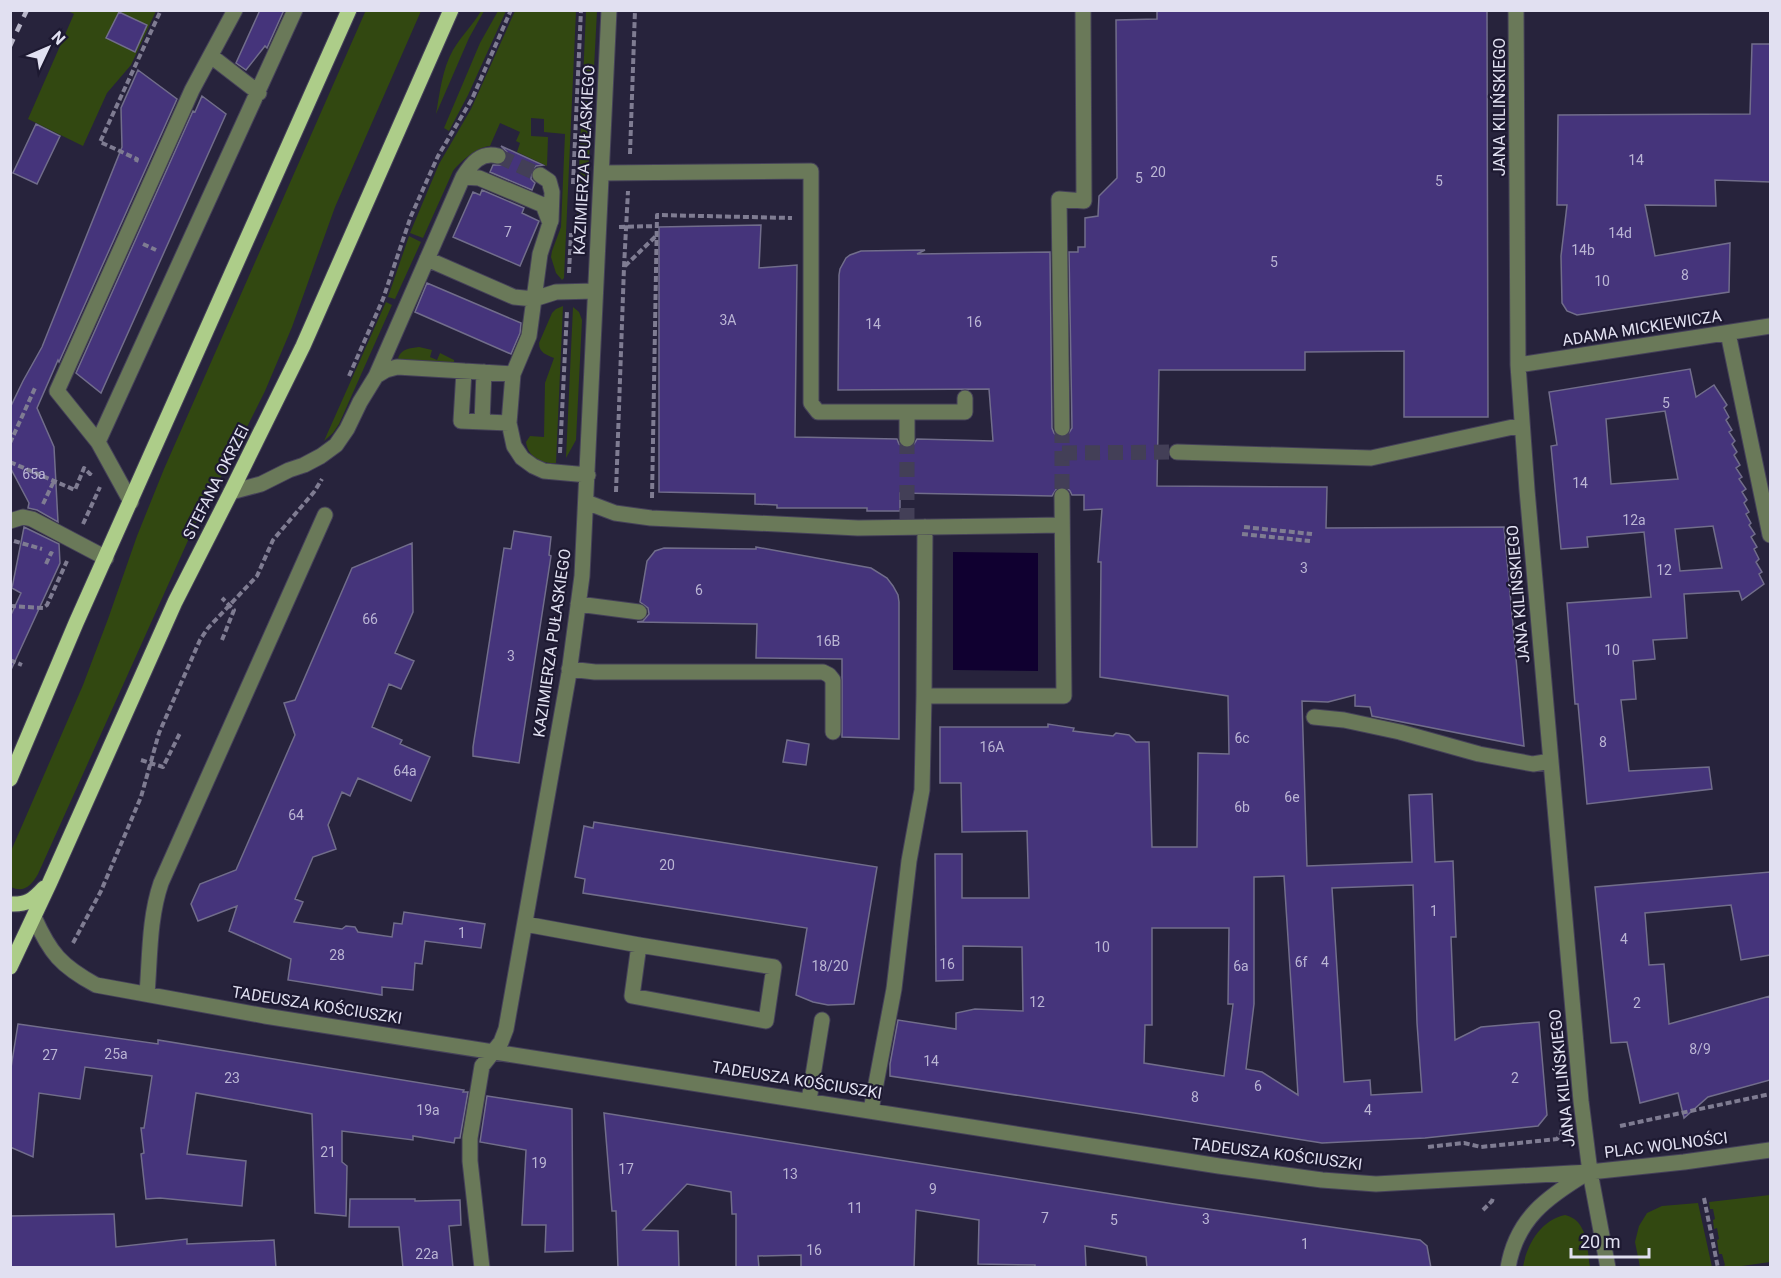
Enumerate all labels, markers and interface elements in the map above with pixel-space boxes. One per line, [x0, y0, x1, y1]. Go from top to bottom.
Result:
north arrow [18, 18, 78, 78]
text: N [48, 27, 69, 49]
street label: JANA KILIŃSKIEGO [1490, 38, 1509, 176]
street label: KAZIMIERZA PUŁASKIEGO [570, 65, 598, 255]
house number: 14 [1628, 152, 1644, 168]
house number: 20 [1150, 164, 1166, 180]
house number: 5 [1135, 170, 1143, 186]
house number: 5 [1435, 173, 1443, 189]
house number: 7 [504, 224, 512, 240]
house number: 14d [1608, 225, 1632, 241]
house number: 14b [1571, 242, 1595, 258]
house number: 5 [1270, 254, 1278, 270]
house number: 8 [1681, 267, 1689, 283]
house number: 10 [1594, 273, 1610, 289]
street label: ADAMA MICKIEWICZA [1561, 306, 1724, 350]
house number: 3A [719, 312, 737, 328]
house number: 16 [966, 314, 982, 330]
house number: 14 [865, 316, 881, 332]
house number: 5 [1662, 395, 1670, 411]
street label: STEFANA OKRZEI [179, 422, 253, 542]
house number: 65a [22, 466, 46, 482]
house number: 14 [1572, 475, 1588, 491]
house number: 12a [1622, 512, 1646, 528]
street label: JANA KILIŃSKIEGO [1502, 524, 1534, 664]
street label: KAZIMIERZA PUŁASKIEGO [529, 548, 575, 738]
house number: 3 [1300, 560, 1308, 576]
house number: 12 [1656, 562, 1672, 578]
house number: 6 [695, 582, 703, 598]
house number: 66 [362, 611, 378, 627]
house number: 16B [816, 633, 840, 649]
house number: 10 [1604, 642, 1620, 658]
house number: 3 [507, 648, 515, 664]
house number: 6c [1234, 730, 1250, 746]
house number: 8 [1599, 734, 1607, 750]
house number: 16A [980, 739, 1004, 755]
house number: 64a [393, 763, 417, 779]
house number: 6e [1284, 789, 1300, 805]
house number: 6b [1234, 799, 1250, 815]
house number: 64 [288, 807, 304, 823]
house number: 20 [659, 857, 675, 873]
house number: 1 [1430, 903, 1438, 919]
house number: 1 [458, 925, 466, 941]
house number: 4 [1620, 931, 1628, 947]
house number: 10 [1094, 939, 1110, 955]
house number: 28 [329, 947, 345, 963]
house number: 6f [1295, 954, 1307, 970]
house number: 4 [1321, 954, 1329, 970]
house number: 16 [939, 956, 955, 972]
house number: 18/20 [811, 958, 849, 974]
house number: 6a [1233, 958, 1249, 974]
street label: TADEUSZA KOŚCIUSZKI [231, 981, 404, 1028]
house number: 12 [1029, 994, 1045, 1010]
house number: 2 [1633, 995, 1641, 1011]
street label: JANA KILIŃSKIEGO [1545, 1008, 1579, 1148]
house number: 8/9 [1689, 1041, 1711, 1057]
house number: 25a [104, 1046, 128, 1062]
house number: 27 [42, 1047, 58, 1063]
house number: 14 [923, 1053, 939, 1069]
street label: TADEUSZA KOŚCIUSZKI [711, 1056, 884, 1103]
house number: 23 [224, 1070, 240, 1086]
house number: 2 [1511, 1070, 1519, 1086]
house number: 6 [1254, 1078, 1262, 1094]
house number: 8 [1191, 1089, 1199, 1105]
house number: 19a [416, 1102, 440, 1118]
house number: 4 [1364, 1102, 1372, 1118]
street label: PLAC WOLNOŚCI [1603, 1127, 1729, 1162]
street label: TADEUSZA KOŚCIUSZKI [1191, 1133, 1364, 1174]
house number: 21 [320, 1144, 336, 1160]
house number: 19 [531, 1155, 547, 1171]
house number: 17 [618, 1161, 634, 1177]
house number: 13 [782, 1166, 798, 1182]
house number: 9 [929, 1181, 937, 1197]
house number: 11 [847, 1200, 863, 1216]
house number: 7 [1041, 1210, 1049, 1226]
house number: 3 [1202, 1211, 1210, 1227]
house number: 5 [1110, 1212, 1118, 1228]
scale bar [1571, 1221, 1649, 1259]
text: 20 m [1580, 1231, 1620, 1252]
house number: 1 [1301, 1236, 1309, 1252]
house number: 16 [806, 1242, 822, 1258]
house number: 22a [415, 1246, 439, 1262]

